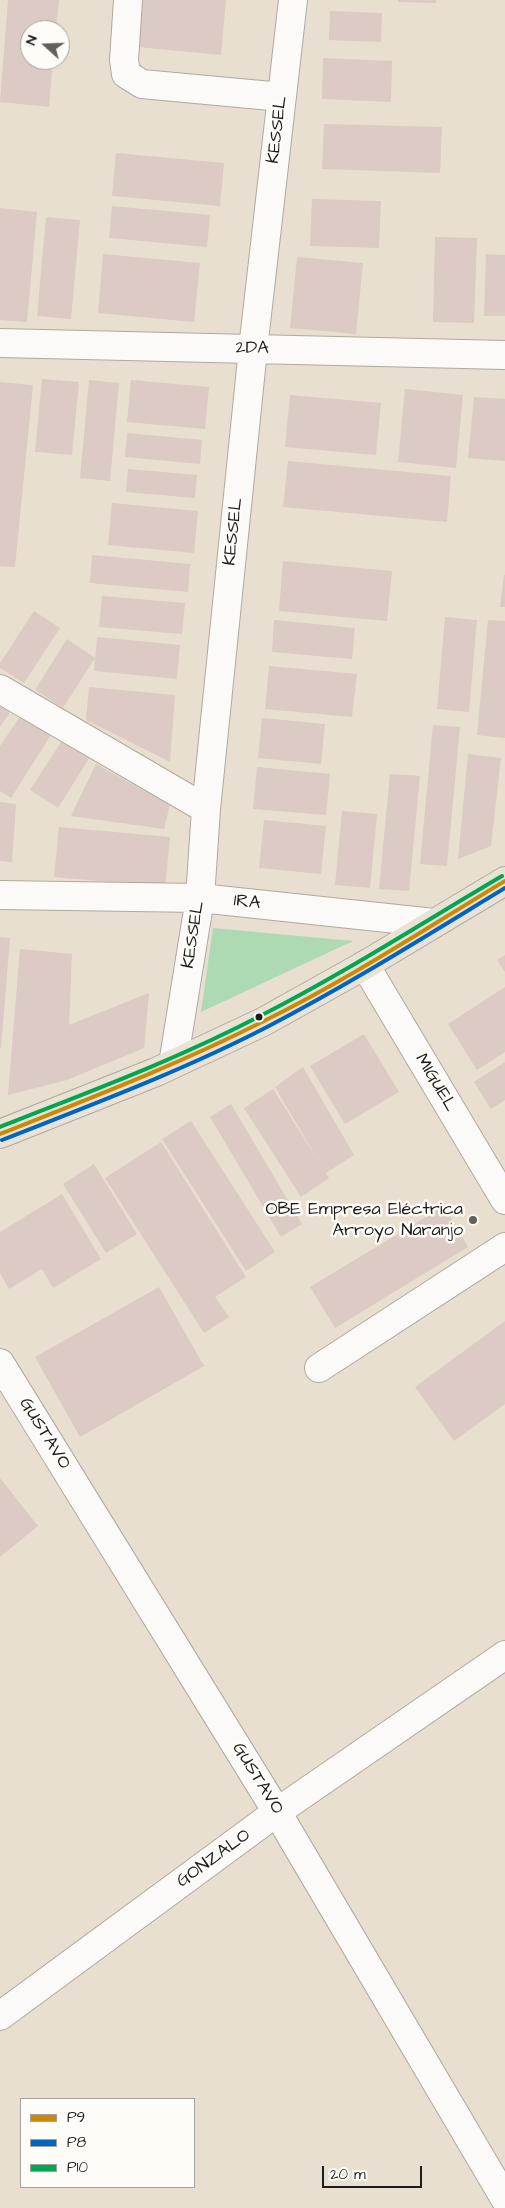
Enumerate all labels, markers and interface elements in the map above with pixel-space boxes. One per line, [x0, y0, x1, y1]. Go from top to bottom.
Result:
north arrow [20, 20, 70, 70]
text: N [21, 33, 43, 48]
street label: KESSEL [263, 95, 293, 165]
street label: 2DA [235, 338, 269, 360]
street label: KESSEL [220, 497, 248, 567]
street label: 1RA [233, 891, 261, 915]
street label: KESSEL [178, 900, 210, 970]
unlabelled marker [254, 1012, 264, 1022]
street label: MIGUEL [409, 1050, 461, 1116]
place label: OBE Empresa Eléctrica Arroyo Naranjo [265, 1199, 463, 1242]
marker: OBE Empresa Eléctrica Arroyo Naranjo [467, 1214, 479, 1226]
street label: GUSTAVO [14, 1394, 74, 1474]
street label: GUSTAVO [227, 1739, 287, 1819]
street label: GONZALO [173, 1825, 255, 1893]
legend [20, 2098, 195, 2188]
text: P9 [67, 2107, 85, 2128]
text: P8 [67, 2132, 86, 2153]
scale bar [325, 2156, 425, 2188]
text: P10 [67, 2157, 88, 2178]
text: 20 m [330, 2164, 366, 2185]

